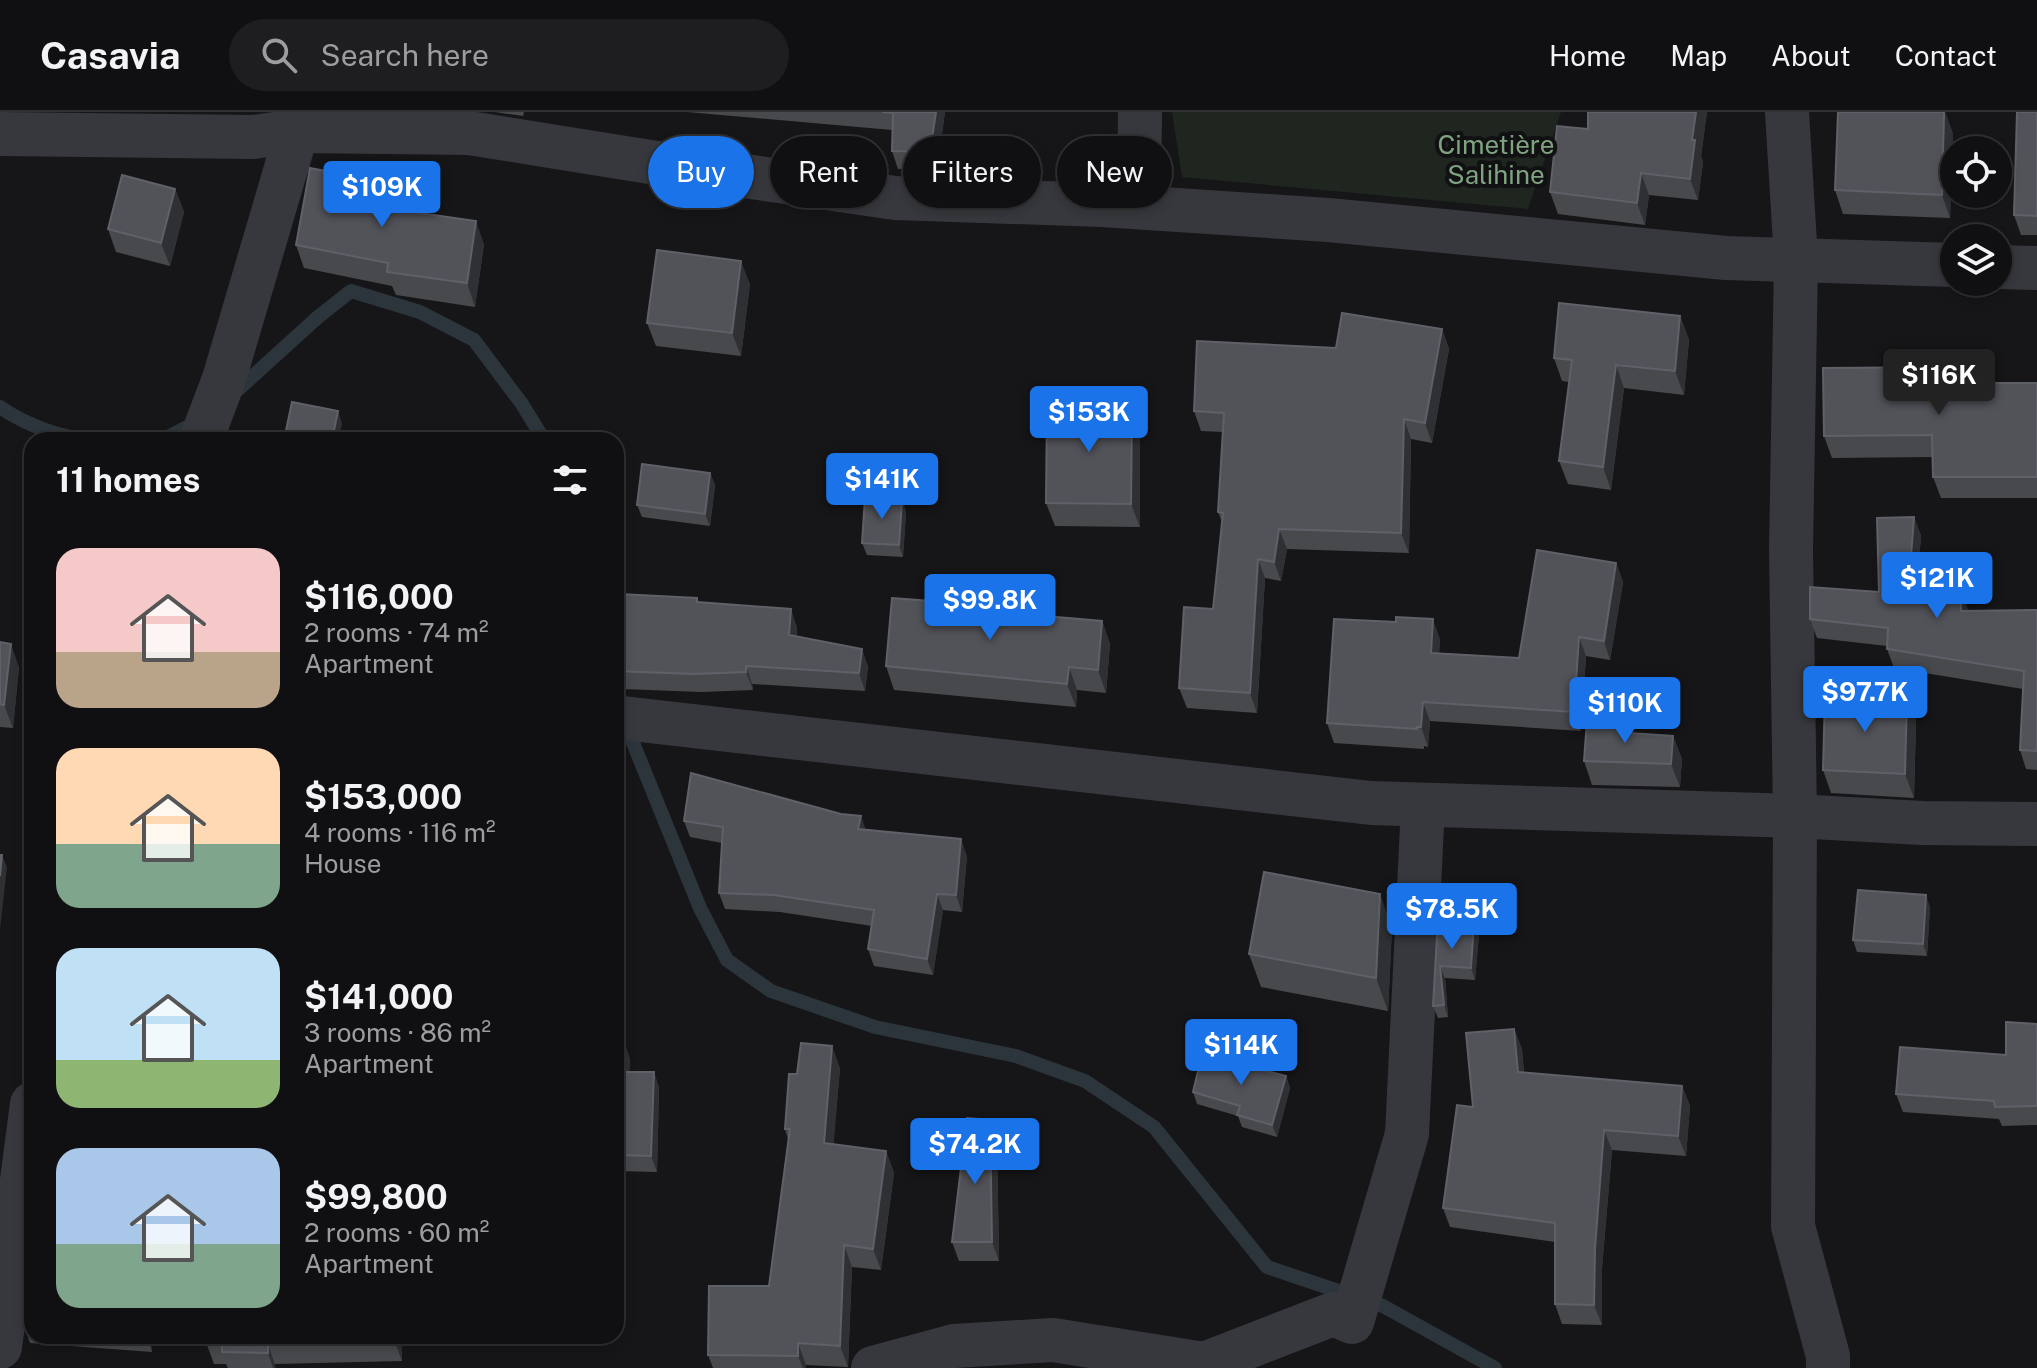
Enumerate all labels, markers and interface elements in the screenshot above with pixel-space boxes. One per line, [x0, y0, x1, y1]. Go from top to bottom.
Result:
search box [229, 19, 789, 91]
text: Casavia [40, 33, 181, 78]
icon: search [257, 33, 301, 77]
text: Search here [321, 37, 489, 73]
text: Home [1549, 39, 1626, 72]
text: Map [1670, 39, 1727, 72]
text: About [1771, 39, 1851, 72]
text: Contact [1895, 39, 1997, 72]
park label: Cimetière Salihine [1437, 129, 1555, 190]
chip: Buy [648, 136, 754, 208]
chip: Rent [770, 136, 887, 208]
chip: Filters [903, 136, 1041, 208]
chip: New [1057, 136, 1172, 208]
map controls [1940, 136, 2012, 296]
button: locate [1940, 136, 2012, 208]
pin: $109K [326, 161, 438, 229]
text: $109K [341, 171, 423, 202]
button: layers [1940, 224, 2012, 296]
pin: $116K [1883, 349, 1995, 417]
text: $116K [1901, 359, 1977, 390]
pin: $153K [1033, 386, 1145, 454]
text: $153K [1048, 396, 1130, 427]
pin: $141K [826, 453, 938, 521]
icon: filters [548, 458, 592, 502]
text: 11 homes [56, 460, 200, 500]
text: $141K [844, 463, 920, 494]
pin: $121K [1881, 552, 1993, 620]
text: $121K [1899, 562, 1975, 593]
pin: $99.8K [925, 574, 1055, 642]
text: $116,000 [304, 577, 454, 617]
icon: home [120, 580, 216, 676]
text: $99.8K [943, 584, 1037, 615]
text: 2 rooms · 74 m² [304, 617, 489, 648]
text: Apartment [304, 648, 434, 679]
pin: $97.7K [1800, 666, 1930, 734]
text: $97.7K [1821, 676, 1909, 707]
pin: $110K [1569, 677, 1681, 745]
text: $110K [1587, 687, 1663, 718]
text: $153,000 [304, 777, 462, 817]
icon: home [120, 780, 216, 876]
text: 4 rooms · 116 m² [304, 817, 496, 848]
text: House [304, 848, 381, 879]
pin: $78.5K [1387, 883, 1517, 951]
text: $78.5K [1405, 893, 1499, 924]
text: $141,000 [304, 977, 454, 1017]
icon: home [120, 980, 216, 1076]
text: 3 rooms · 86 m² [304, 1017, 491, 1048]
pin: $114K [1185, 1019, 1297, 1087]
text: $114K [1203, 1029, 1279, 1060]
text: Apartment [304, 1048, 434, 1079]
pin: $74.2K [910, 1118, 1040, 1186]
text: $74.2K [928, 1128, 1022, 1159]
text: $99,800 [304, 1177, 448, 1217]
icon: home [120, 1180, 216, 1276]
text: 2 rooms · 60 m² [304, 1217, 489, 1248]
text: Apartment [304, 1248, 434, 1279]

